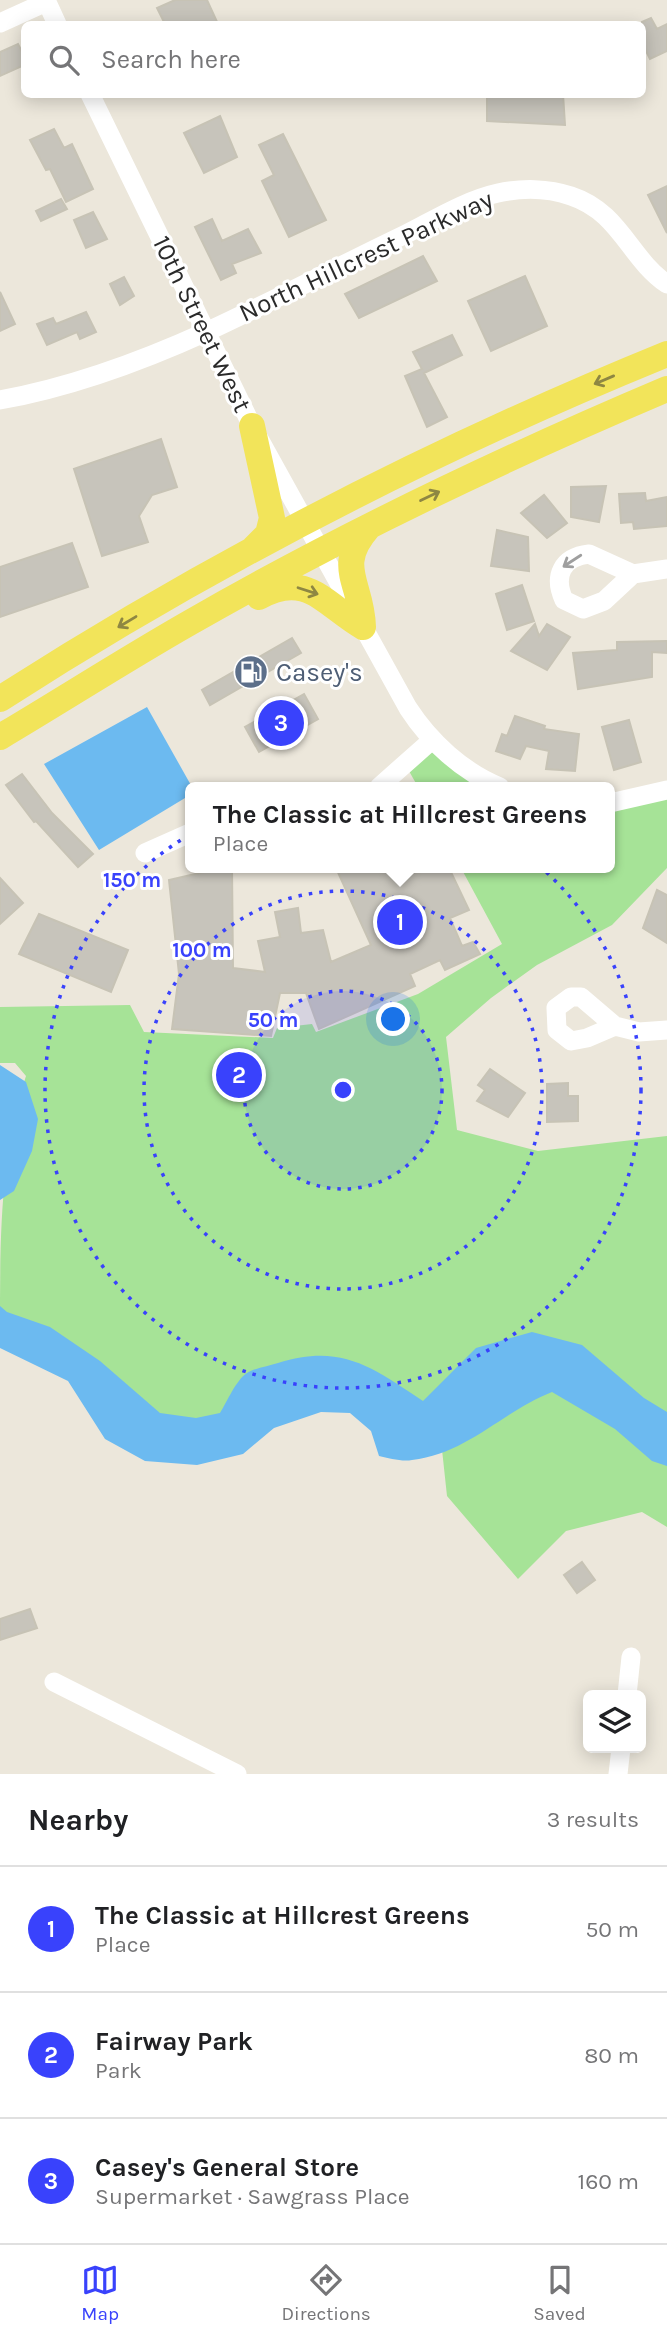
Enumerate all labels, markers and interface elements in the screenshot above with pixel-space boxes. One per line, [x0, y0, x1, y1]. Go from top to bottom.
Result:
search box [21, 21, 646, 98]
icon: search [45, 41, 83, 79]
text: Search here [101, 44, 241, 75]
street label: North Hillcrest Parkway [234, 184, 498, 328]
street label: 10th Street West [146, 231, 258, 417]
one-way arrow [594, 374, 615, 387]
one-way arrow [419, 489, 440, 503]
one-way arrow [563, 553, 582, 568]
one-way arrow [297, 586, 319, 598]
one-way arrow [117, 615, 137, 629]
fuel station icon: Casey's [232, 653, 270, 691]
place label: Casey's [276, 657, 363, 688]
pin: 3 [258, 697, 304, 749]
popup [185, 782, 615, 873]
text: The Classic at Hillcrest Greens [213, 799, 587, 830]
text: Place [213, 830, 268, 857]
text: 150 m [103, 868, 161, 892]
pin: 1 [377, 896, 423, 948]
text: 100 m [172, 938, 232, 962]
your location [376, 1002, 410, 1036]
text: 50 m [248, 1008, 298, 1032]
pin: 2 [216, 1049, 262, 1101]
centre of rings [331, 1078, 355, 1102]
map controls [583, 1690, 646, 1753]
button: layers [583, 1690, 646, 1753]
text: Nearby [28, 1802, 128, 1838]
text: 3 results [547, 1806, 639, 1833]
text: The Classic at Hillcrest Greens [95, 1900, 470, 1931]
text: 1 [47, 1916, 55, 1943]
text: 50 m [585, 1916, 639, 1943]
text: Place [95, 1931, 151, 1958]
text: Fairway Park [95, 2026, 253, 2057]
text: 2 [44, 2042, 58, 2069]
text: 80 m [584, 2042, 639, 2069]
text: Park [95, 2057, 142, 2084]
text: Casey's General Store [95, 2152, 359, 2183]
text: 3 [44, 2168, 58, 2195]
text: 160 m [578, 2168, 639, 2195]
text: Supermarket · Sawgrass Place [95, 2183, 410, 2210]
tab: Map [81, 2261, 119, 2325]
tab: Directions [282, 2261, 371, 2325]
tab: Saved [533, 2261, 586, 2325]

